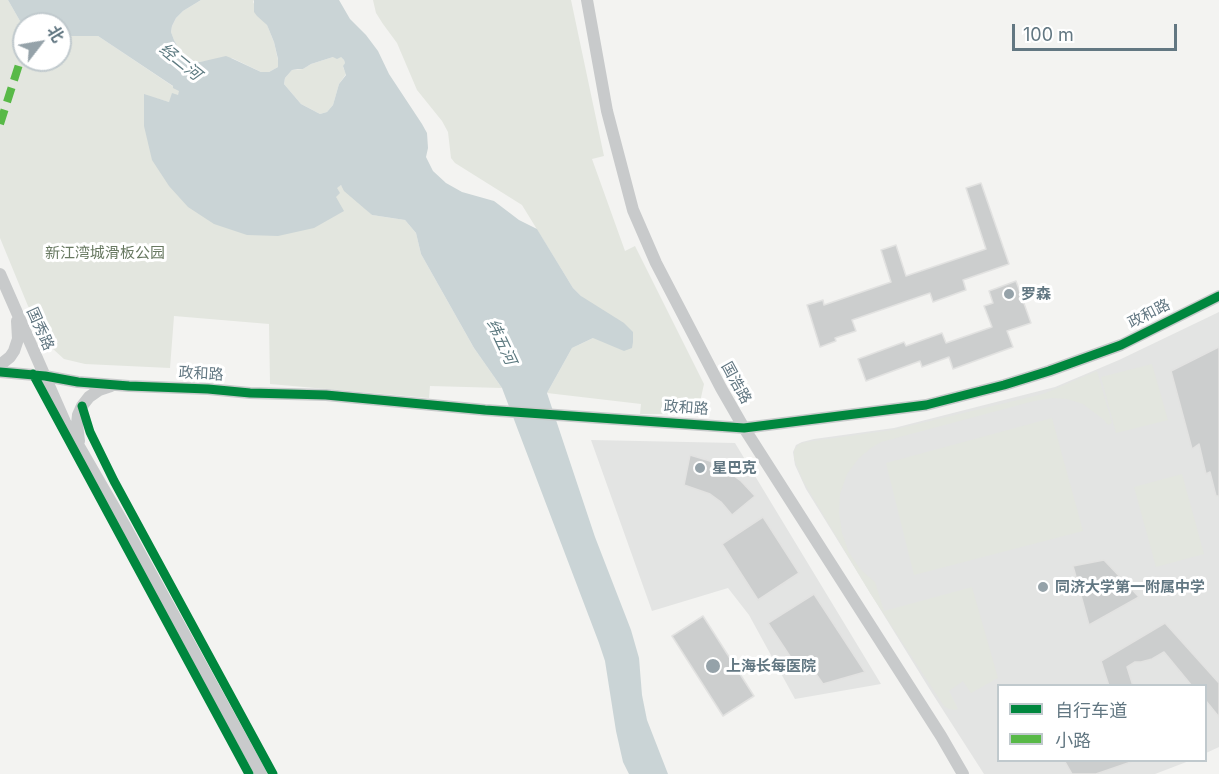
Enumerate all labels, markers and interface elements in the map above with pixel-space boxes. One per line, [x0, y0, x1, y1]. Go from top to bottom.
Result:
north arrow [12, 12, 72, 72]
scale bar [1015, 12, 1180, 50]
text: 北 [43, 22, 68, 46]
text: 100 m [1023, 24, 1074, 45]
water label: 经二河 [155, 39, 205, 85]
park label: 新江湾城滑板公园 [45, 244, 165, 262]
place label: 罗森 [1021, 285, 1051, 303]
marker: 罗森 [1002, 287, 1016, 301]
street label: 政和路 [1125, 296, 1173, 332]
street label: 国秀路 [23, 305, 57, 353]
water label: 纬五河 [482, 316, 520, 368]
street label: 国浩路 [717, 359, 755, 407]
street label: 政和路 [178, 364, 224, 384]
street label: 政和路 [663, 397, 709, 419]
place label: 星巴克 [712, 459, 757, 477]
marker: 星巴克 [693, 461, 707, 475]
place label: 同济大学第一附属中学 [1055, 578, 1205, 596]
marker: 同济大学第一附属中学 [1036, 580, 1050, 594]
marker: 上海长每医院 [704, 657, 722, 675]
place label: 上海长每医院 [726, 657, 816, 675]
legend [997, 684, 1207, 762]
text: 自行车道 [1055, 700, 1127, 721]
text: 小路 [1055, 730, 1091, 751]

